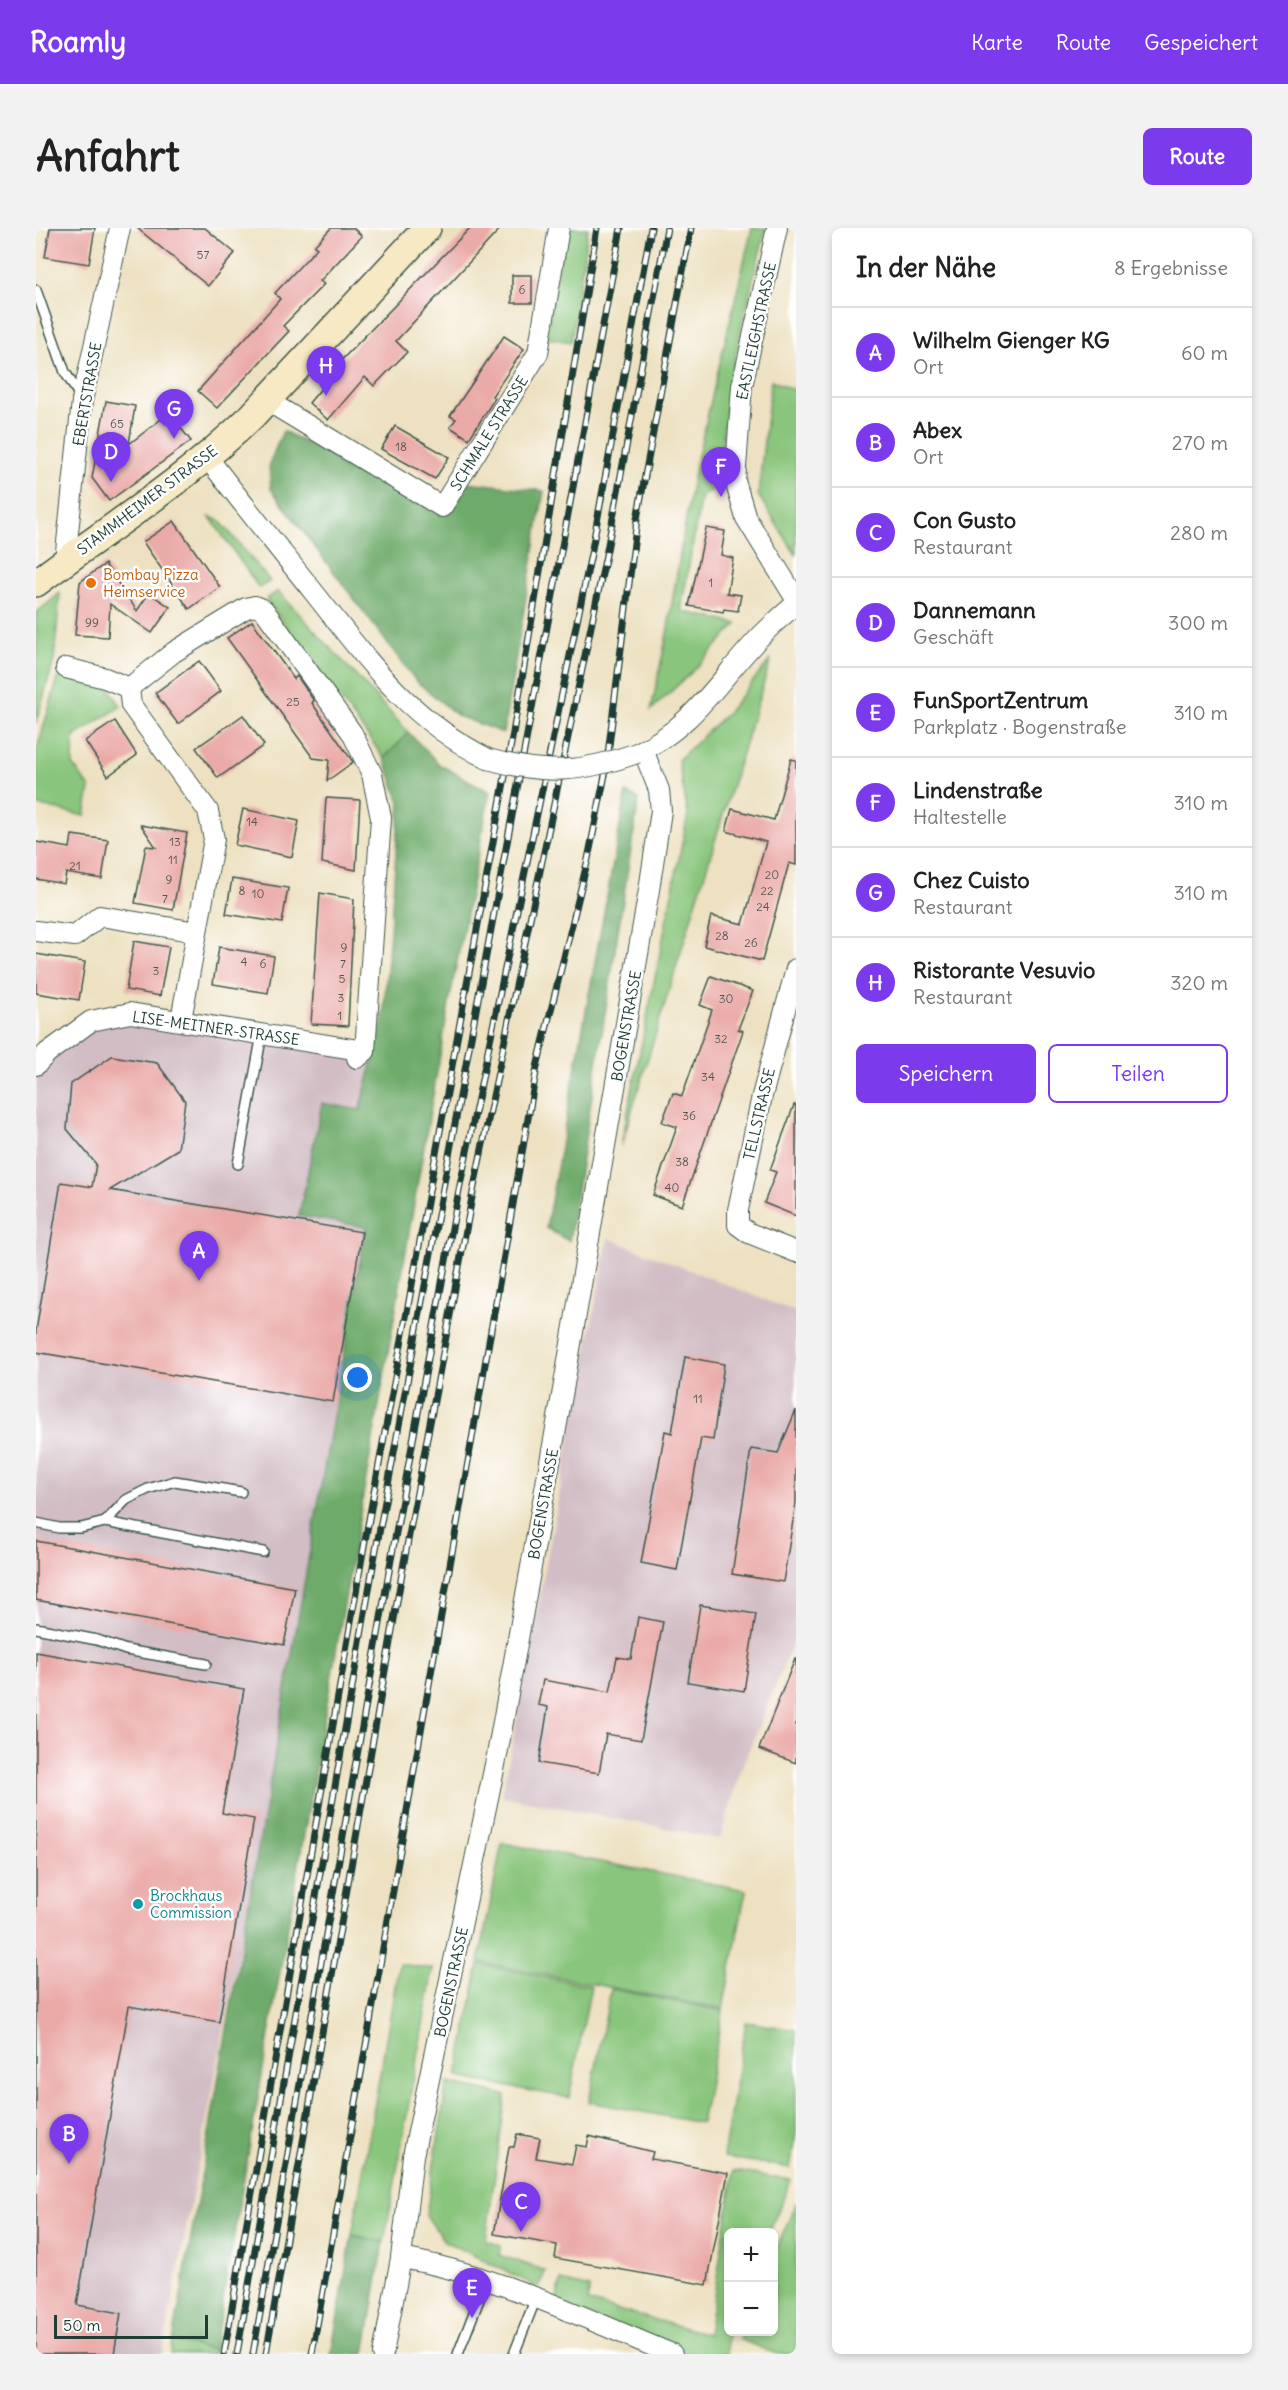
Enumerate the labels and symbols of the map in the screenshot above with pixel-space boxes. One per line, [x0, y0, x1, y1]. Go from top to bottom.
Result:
house number: 57 [197, 247, 210, 262]
street label: EASTLEIGHSTRASSE [732, 260, 780, 402]
house number: 6 [519, 282, 526, 297]
street label: EBERTSTRASSE [68, 340, 106, 448]
pin: H [306, 346, 346, 396]
street label: SCHMALE STRASSE [446, 372, 532, 494]
pin: G [154, 390, 194, 439]
house number: 65 [110, 416, 124, 431]
pin: D [92, 432, 130, 482]
house number: 18 [395, 439, 407, 454]
street label: STAMMHEIMER STRASSE [73, 441, 221, 559]
pin: F [702, 448, 740, 497]
place label: Bombay Pizza Heimservice [103, 565, 199, 601]
house number: 1 [709, 575, 713, 590]
marker: Bombay Pizza Heimservice [84, 576, 98, 590]
house number: 99 [85, 615, 99, 630]
house number: 25 [286, 694, 300, 709]
house number: 14 [246, 814, 258, 829]
house number: 13 [169, 834, 181, 849]
house number: 11 [168, 852, 178, 867]
house number: 21 [69, 858, 81, 873]
house number: 20 [765, 867, 779, 882]
house number: 9 [166, 872, 173, 887]
house number: 8 [239, 883, 246, 898]
house number: 22 [760, 883, 774, 898]
house number: 10 [252, 886, 264, 901]
house number: 7 [162, 891, 168, 906]
house number: 24 [756, 899, 770, 914]
house number: 28 [715, 928, 729, 943]
house number: 26 [744, 935, 758, 950]
house number: 9 [341, 940, 348, 955]
house number: 4 [241, 954, 248, 969]
house number: 6 [260, 956, 267, 971]
house number: 7 [340, 956, 346, 971]
house number: 3 [153, 963, 160, 978]
street label: BOGENSTRASSE [607, 969, 645, 1083]
house number: 5 [339, 971, 346, 986]
house number: 3 [338, 990, 345, 1005]
house number: 30 [719, 991, 733, 1006]
street label: LISE-MEITNER-STRASSE [131, 1007, 301, 1049]
house number: 1 [338, 1008, 342, 1023]
house number: 32 [714, 1031, 728, 1046]
street label: TELLSTRASSE [739, 1066, 779, 1162]
house number: 34 [701, 1069, 715, 1084]
house number: 36 [682, 1108, 696, 1123]
house number: 38 [675, 1154, 689, 1169]
house number: 40 [665, 1180, 680, 1195]
pin: A [180, 1232, 218, 1281]
your location [343, 1363, 372, 1392]
house number: 11 [693, 1391, 703, 1406]
street label: BOGENSTRASSE [524, 1447, 562, 1561]
place label: Brockhaus Commission [150, 1886, 232, 1922]
marker: Brockhaus Commission [131, 1897, 145, 1911]
street label: BOGENSTRASSE [430, 1925, 472, 2039]
pin: B [50, 2114, 88, 2164]
pin: C [502, 2182, 540, 2232]
pin: E [452, 2268, 492, 2318]
scale bar [54, 2312, 208, 2340]

